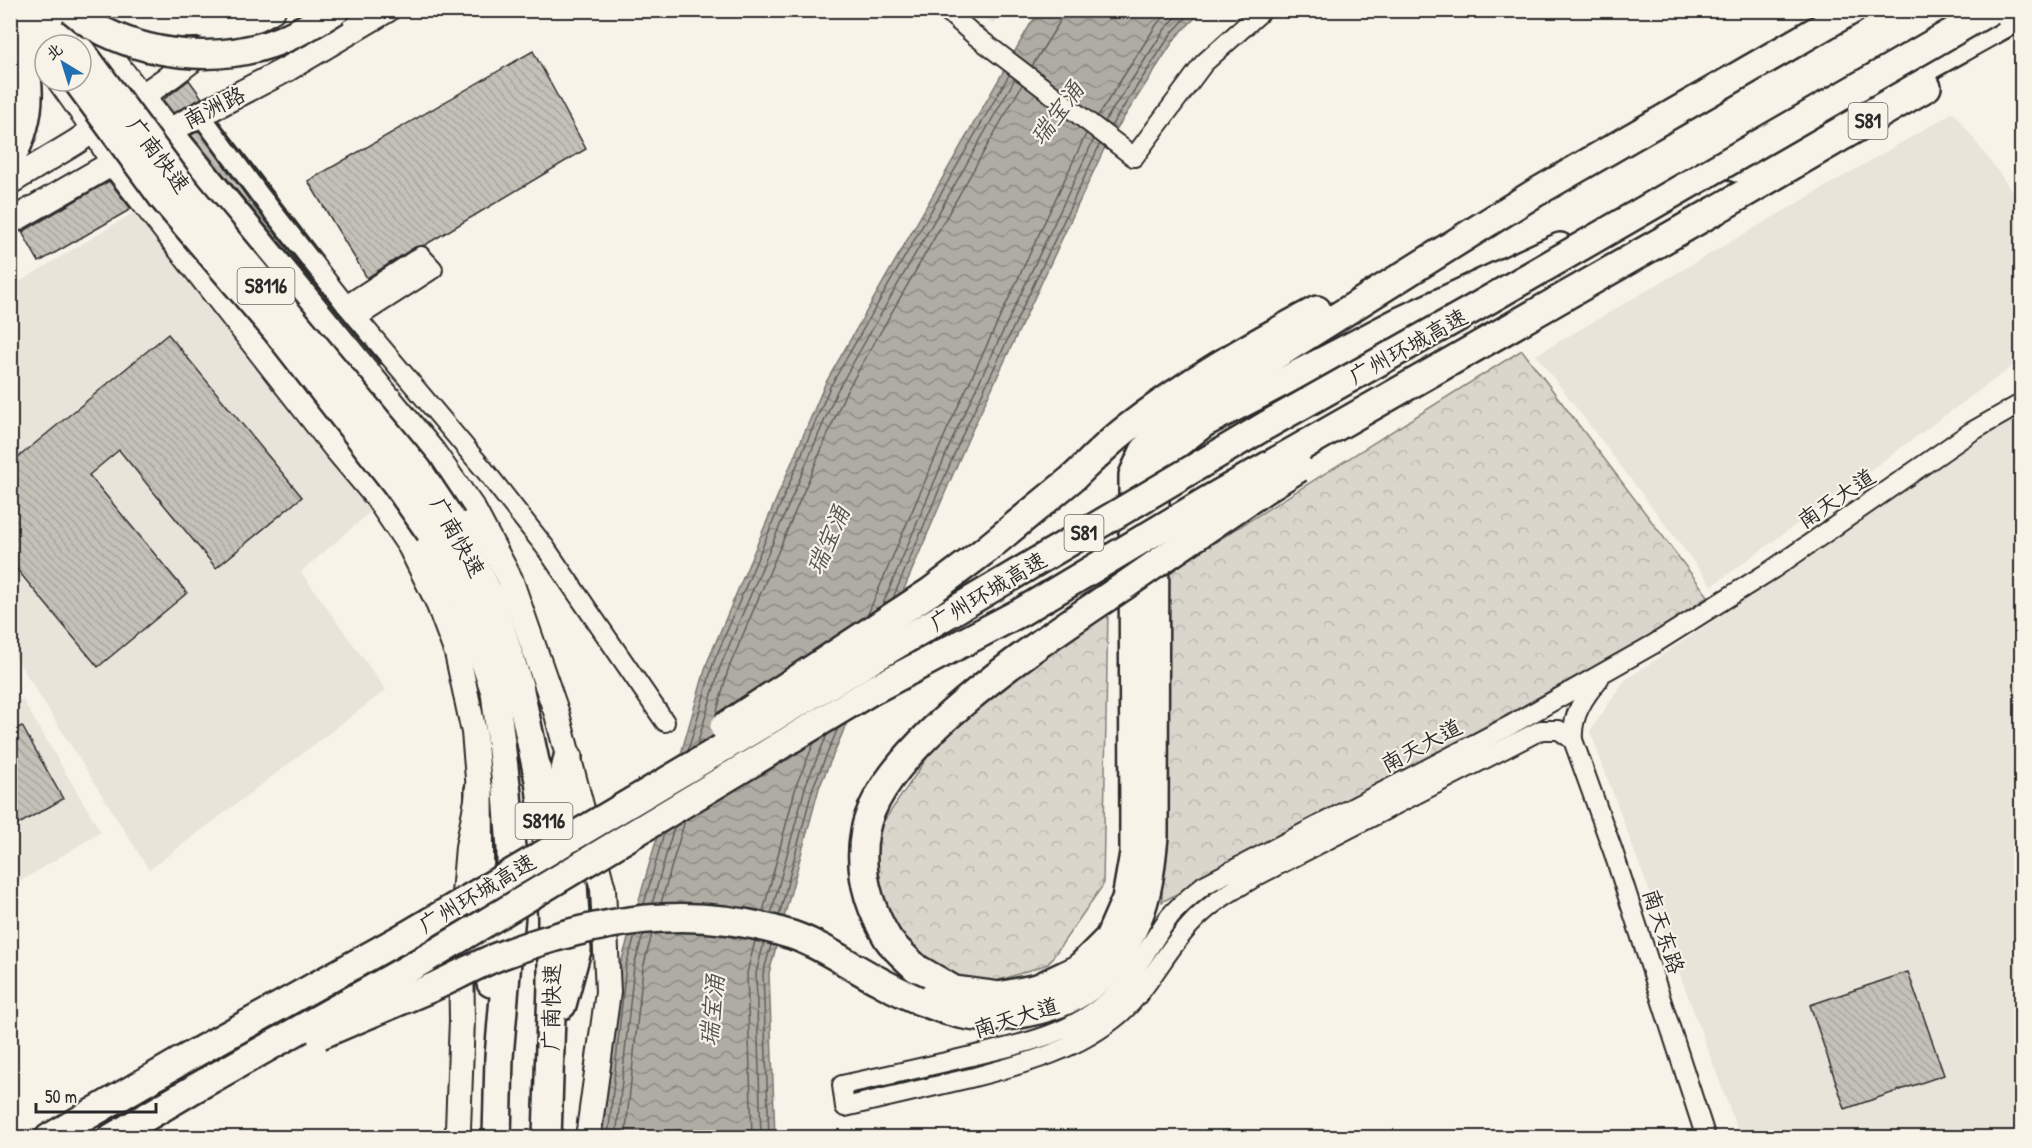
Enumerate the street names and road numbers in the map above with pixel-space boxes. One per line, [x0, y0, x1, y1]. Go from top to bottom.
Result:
street label: 南洲路 [178, 79, 250, 135]
road number: S81 [1848, 103, 1888, 139]
street label: 广南快速 [121, 111, 197, 199]
road number: S8116 [238, 268, 294, 304]
street label: 广州环城高速 [1343, 301, 1473, 391]
street label: 南天大道 [1791, 461, 1881, 535]
street label: 广南快速 [424, 491, 492, 583]
road number: S81 [1064, 515, 1104, 551]
street label: 广州环城高速 [924, 544, 1052, 638]
street label: 南天大道 [1375, 711, 1467, 779]
road number: S8116 [516, 803, 572, 839]
street label: 广州环城高速 [413, 846, 541, 940]
street label: 南天东路 [1636, 885, 1692, 977]
street label: 广南快速 [535, 963, 567, 1051]
street label: 南天大道 [970, 990, 1062, 1044]

